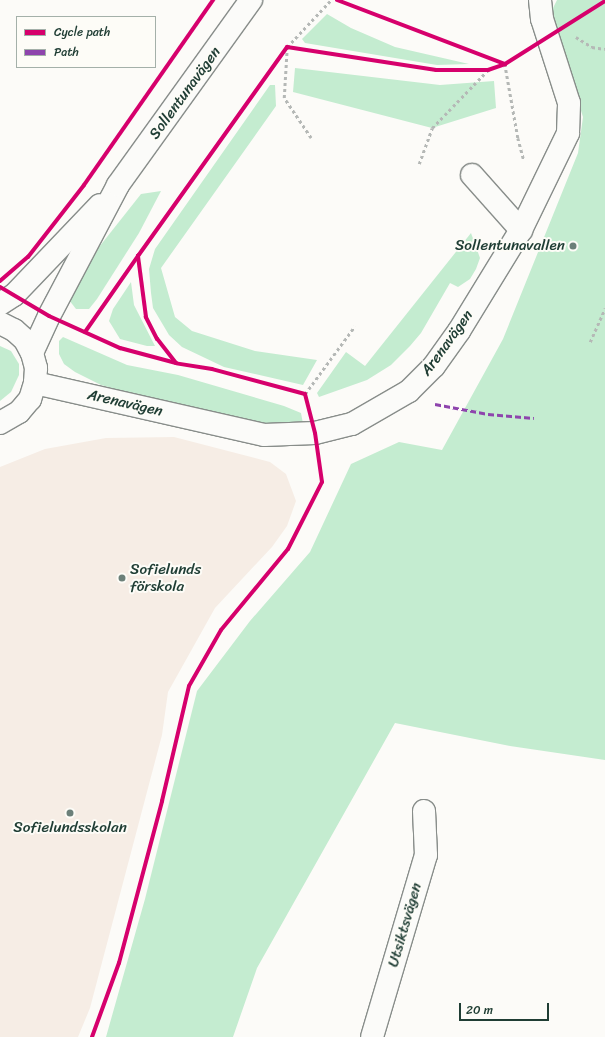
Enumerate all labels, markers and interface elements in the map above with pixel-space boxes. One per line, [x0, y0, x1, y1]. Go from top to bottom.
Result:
legend [16, 16, 156, 68]
text: Cycle path [54, 21, 110, 43]
text: Path [54, 41, 79, 63]
street label: Sollentunavägen [146, 43, 224, 143]
place label: Sollentunavallen [455, 237, 565, 255]
marker: Sollentunavallen [568, 241, 578, 251]
street label: Arenavägen [417, 307, 477, 379]
street label: Arenavägen [86, 386, 164, 420]
place label: Sofielunds förskola [130, 560, 201, 595]
marker: Sofielunds förskola [117, 573, 127, 583]
marker: Sofielundsskolan [65, 808, 75, 818]
place label: Sofielundsskolan [13, 819, 127, 837]
street label: Utsiktsvägen [384, 881, 426, 969]
scale bar [461, 995, 551, 1021]
text: 20 m [466, 999, 493, 1021]

